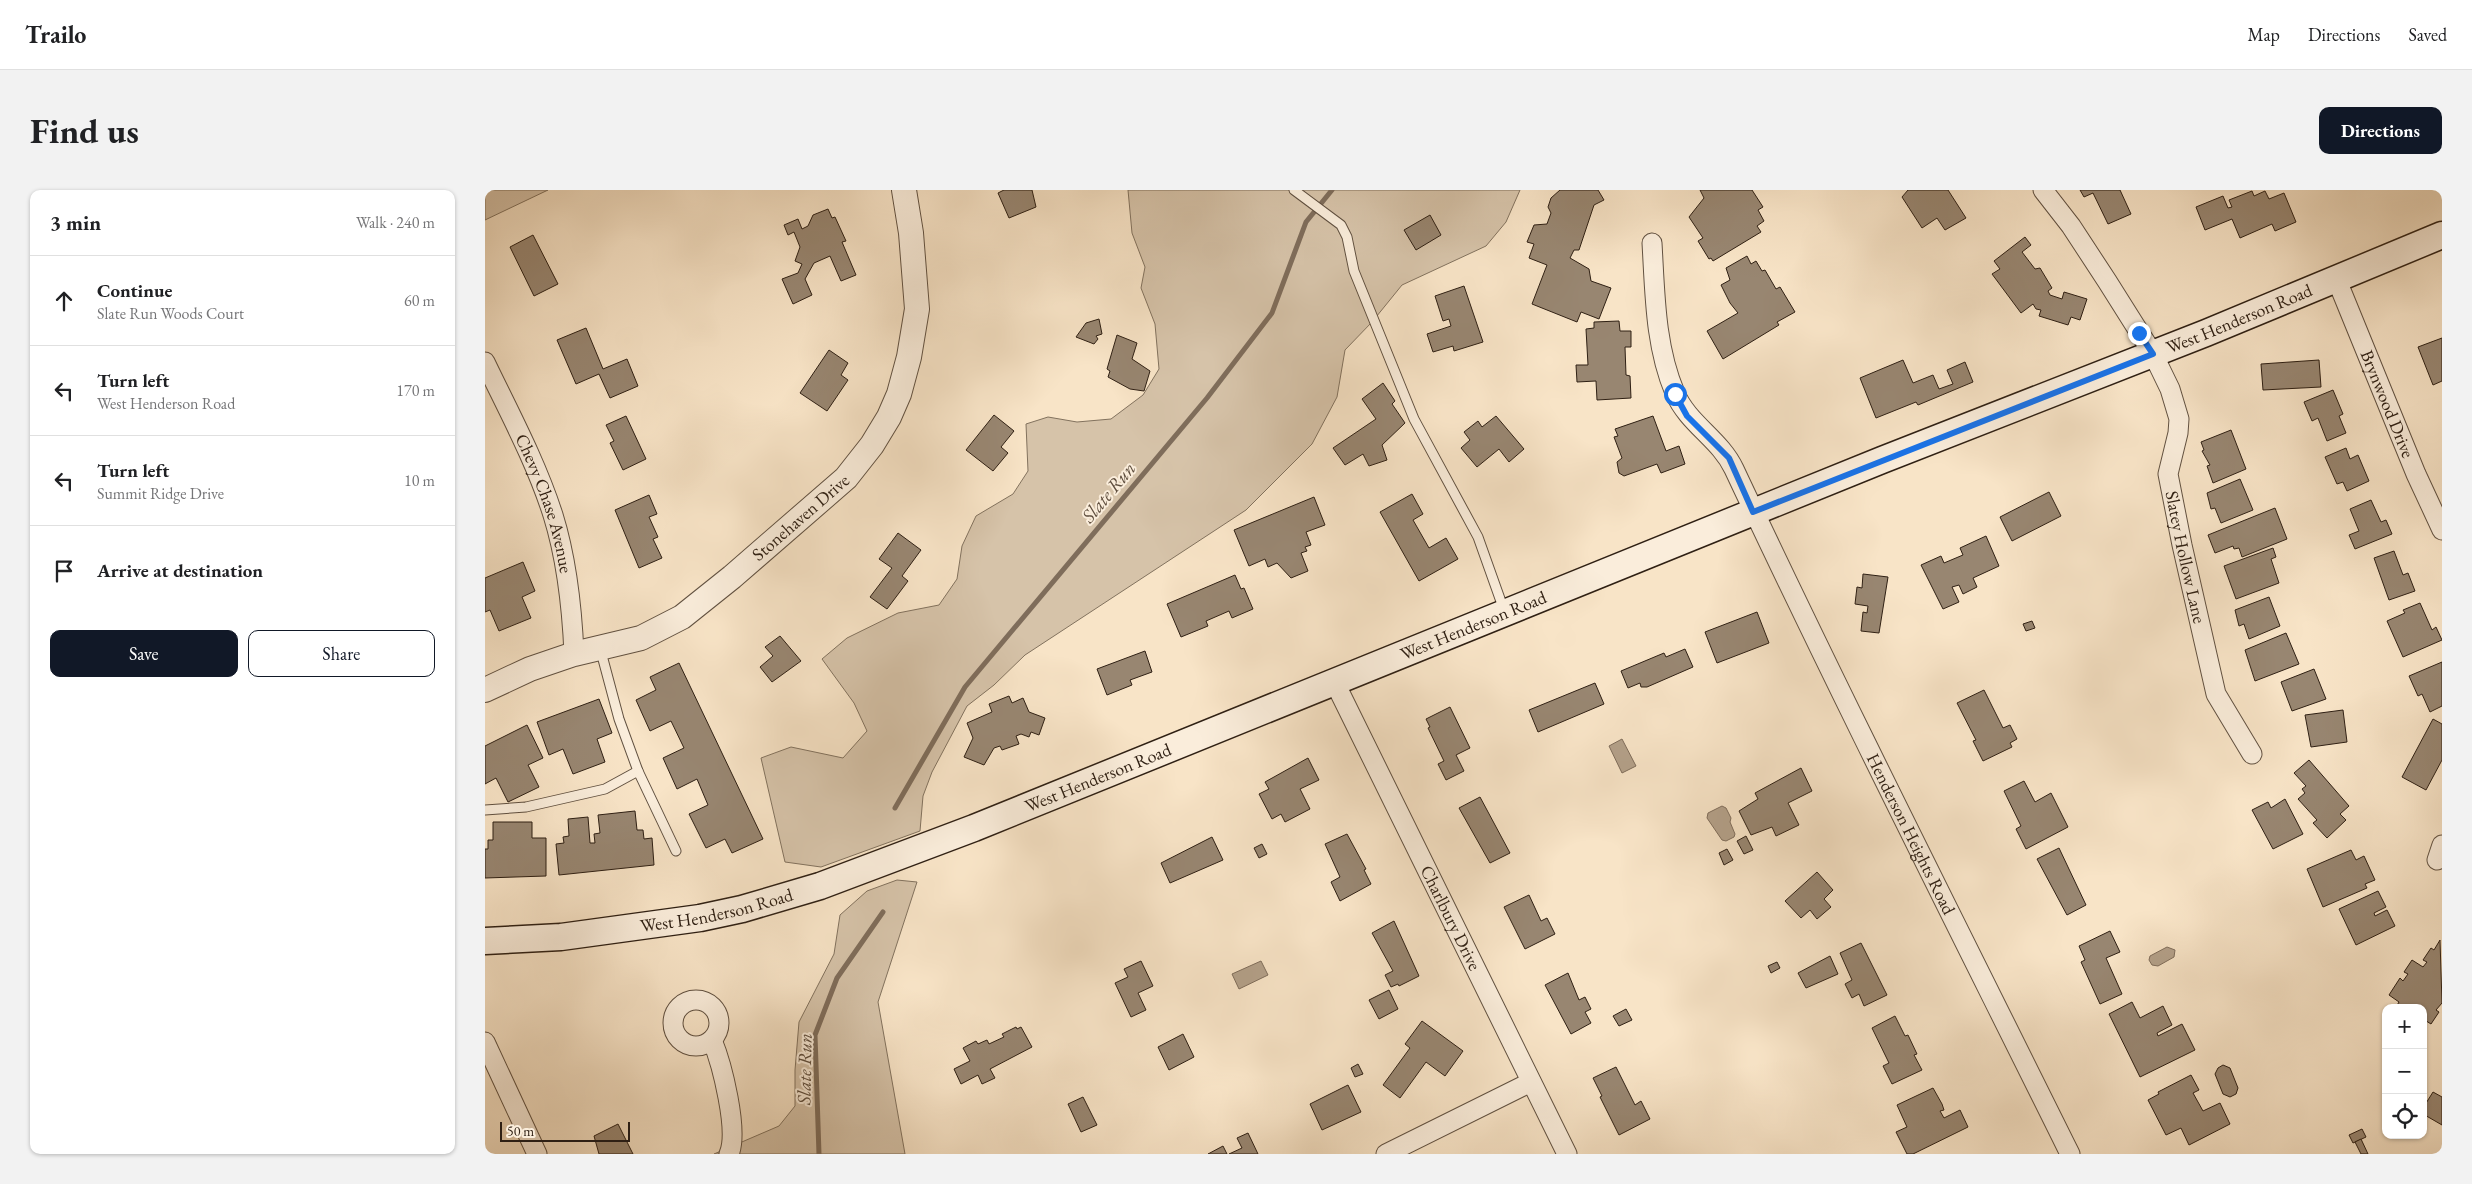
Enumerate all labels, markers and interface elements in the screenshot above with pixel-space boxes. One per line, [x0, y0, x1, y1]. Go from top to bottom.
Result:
text: Trailo [25, 19, 86, 50]
text: Map [2248, 23, 2280, 46]
text: Directions [2308, 23, 2380, 46]
text: Saved [2408, 23, 2447, 46]
button: Directions [2319, 107, 2442, 154]
text: Find us [30, 108, 139, 153]
text: 3 min [50, 209, 101, 236]
text: Walk · 240 m [356, 212, 435, 233]
text: Continue [97, 278, 172, 303]
street label: West Henderson Road [2163, 278, 2316, 359]
icon: ahead [50, 287, 78, 315]
text: 60 m [404, 290, 435, 311]
text: Slate Run Woods Court [97, 303, 244, 324]
route end [2128, 322, 2151, 345]
street label: Brynwood Drive [2356, 346, 2420, 461]
text: Turn left [97, 368, 169, 393]
icon: left [50, 377, 78, 405]
text: 170 m [396, 380, 435, 401]
route start [1664, 383, 1687, 406]
text: West Henderson Road [97, 393, 235, 414]
street label: Chevy Chase Avenue [510, 430, 578, 575]
water label: Slate Run [1075, 457, 1141, 529]
text: Turn left [97, 458, 169, 483]
icon: left [50, 467, 78, 495]
street label: Stonehaven Drive [747, 468, 854, 566]
text: 10 m [404, 470, 435, 491]
text: Summit Ridge Drive [97, 483, 224, 504]
street label: Slatey Hollow Lane [2161, 489, 2211, 625]
icon: arrive [50, 557, 78, 585]
text: Arrive at destination [97, 558, 263, 583]
street label: West Henderson Road [1397, 585, 1550, 665]
button: Save [50, 630, 238, 677]
button: Share [248, 630, 435, 677]
street label: West Henderson Road [1021, 737, 1175, 817]
street label: Henderson Heights Road [1862, 749, 1961, 919]
street label: Charlbury Drive [1416, 861, 1487, 974]
street label: West Henderson Road [639, 882, 796, 937]
map controls [2382, 1004, 2427, 1139]
button: + [2382, 1004, 2427, 1049]
water label: Slate Run [791, 1033, 818, 1106]
button: − [2382, 1049, 2427, 1094]
button: locate [2382, 1094, 2427, 1139]
scale bar [500, 1119, 630, 1142]
text: 50 m [507, 1122, 534, 1140]

